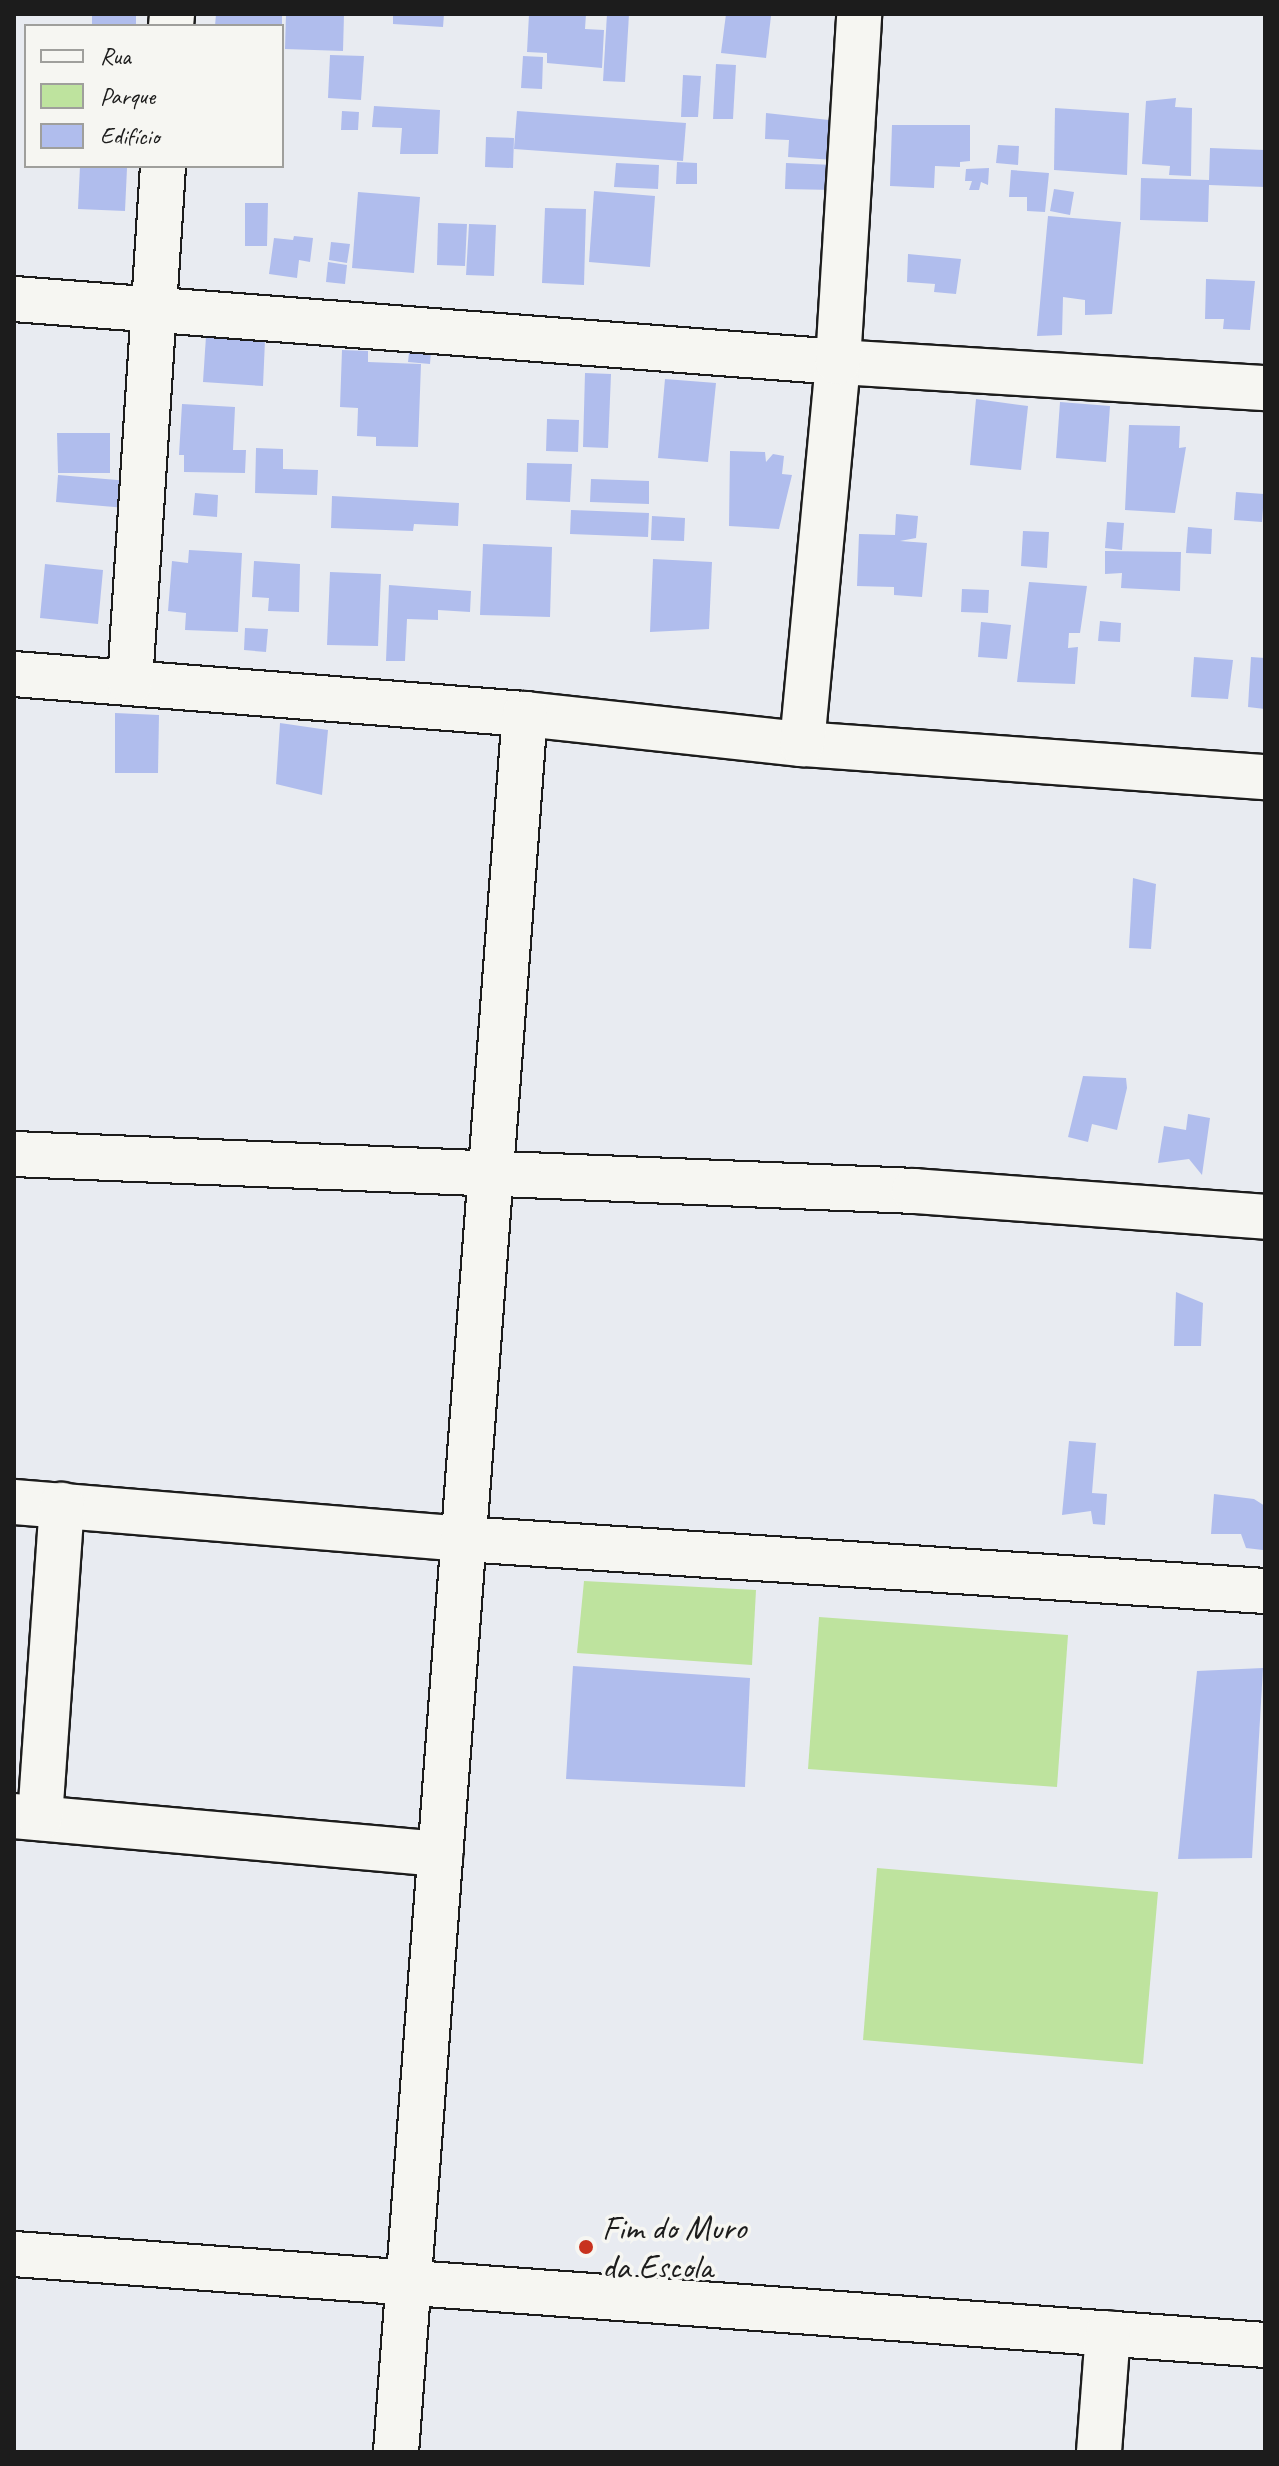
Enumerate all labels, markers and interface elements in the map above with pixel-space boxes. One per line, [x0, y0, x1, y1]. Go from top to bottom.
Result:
legend [24, 24, 284, 168]
text: Rua [100, 41, 131, 71]
text: Parque [100, 81, 155, 111]
text: Edifício [100, 121, 160, 151]
place label: Fim do Muro da Escola [602, 2207, 746, 2286]
marker: Fim do Muro da Escola [577, 2238, 595, 2256]

